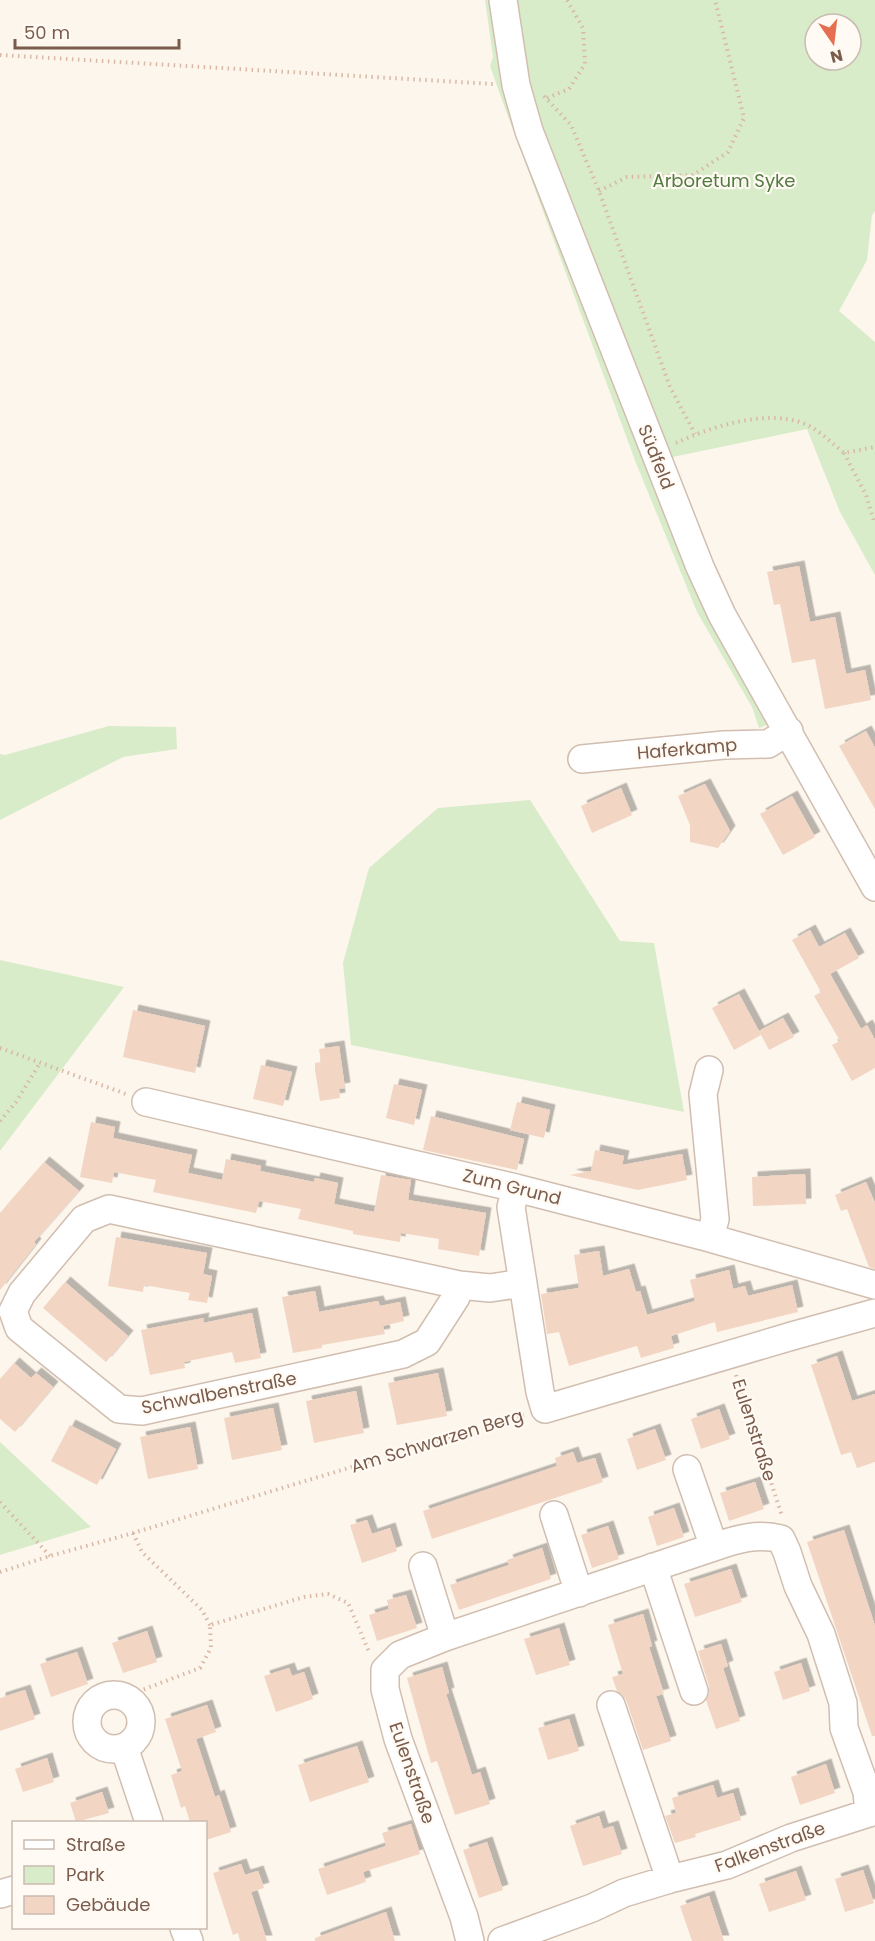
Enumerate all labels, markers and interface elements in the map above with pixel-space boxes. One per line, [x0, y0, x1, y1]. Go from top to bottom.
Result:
scale bar [15, 12, 178, 50]
north arrow [803, 12, 863, 72]
text: 50 m [24, 20, 70, 45]
text: N [828, 43, 845, 69]
park label: Arboretum Syke [653, 168, 795, 193]
street label: Südfeld [632, 421, 681, 493]
street label: Haferkamp [636, 732, 738, 765]
street label: Zum Grund [460, 1162, 564, 1211]
street label: Schwalbenstraße [139, 1365, 299, 1420]
street label: Eulenstraße [726, 1376, 783, 1484]
street label: Am Schwarzen Berg [348, 1402, 526, 1479]
street label: Eulenstraße [383, 1719, 442, 1827]
street label: Falkenstraße [711, 1815, 829, 1878]
legend [12, 1821, 207, 1929]
text: Straße [66, 1832, 125, 1857]
text: Park [66, 1862, 105, 1887]
text: Gebäude [66, 1892, 150, 1917]

